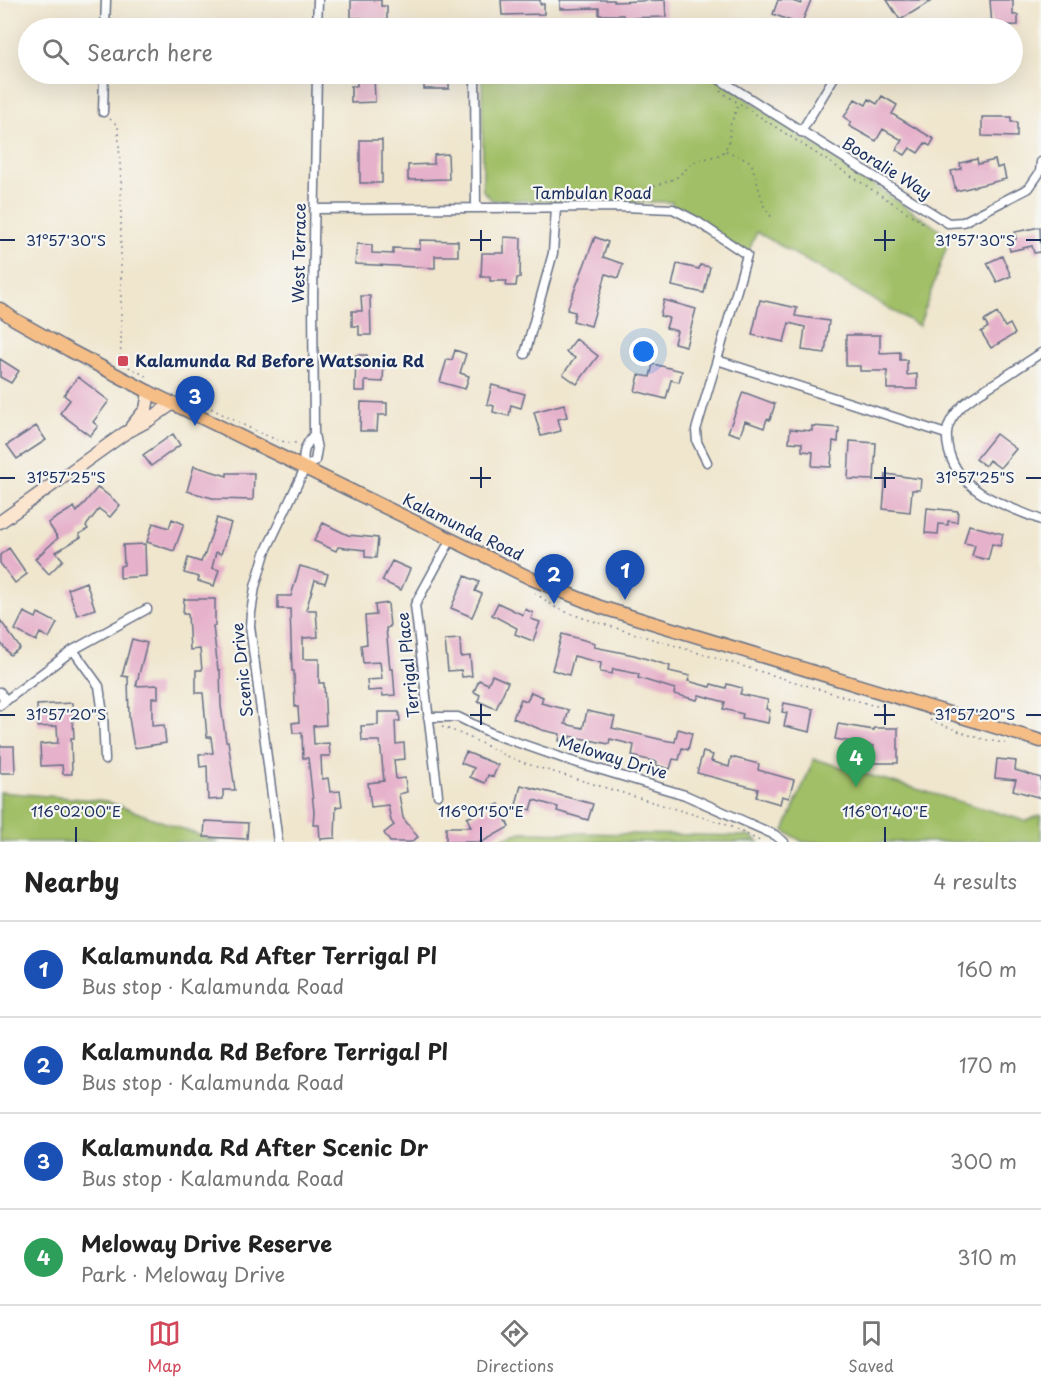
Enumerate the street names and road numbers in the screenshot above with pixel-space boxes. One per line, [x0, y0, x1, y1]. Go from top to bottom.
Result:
street label: Booralie Way [838, 130, 937, 204]
street label: Tambulan Road [532, 180, 652, 204]
street label: West Terrace [285, 203, 311, 303]
street label: Kalamunda Road [399, 486, 528, 566]
street label: Terrigal Place [390, 611, 424, 719]
street label: Scenic Drive [224, 622, 258, 718]
street label: Meloway Drive [556, 728, 671, 784]

